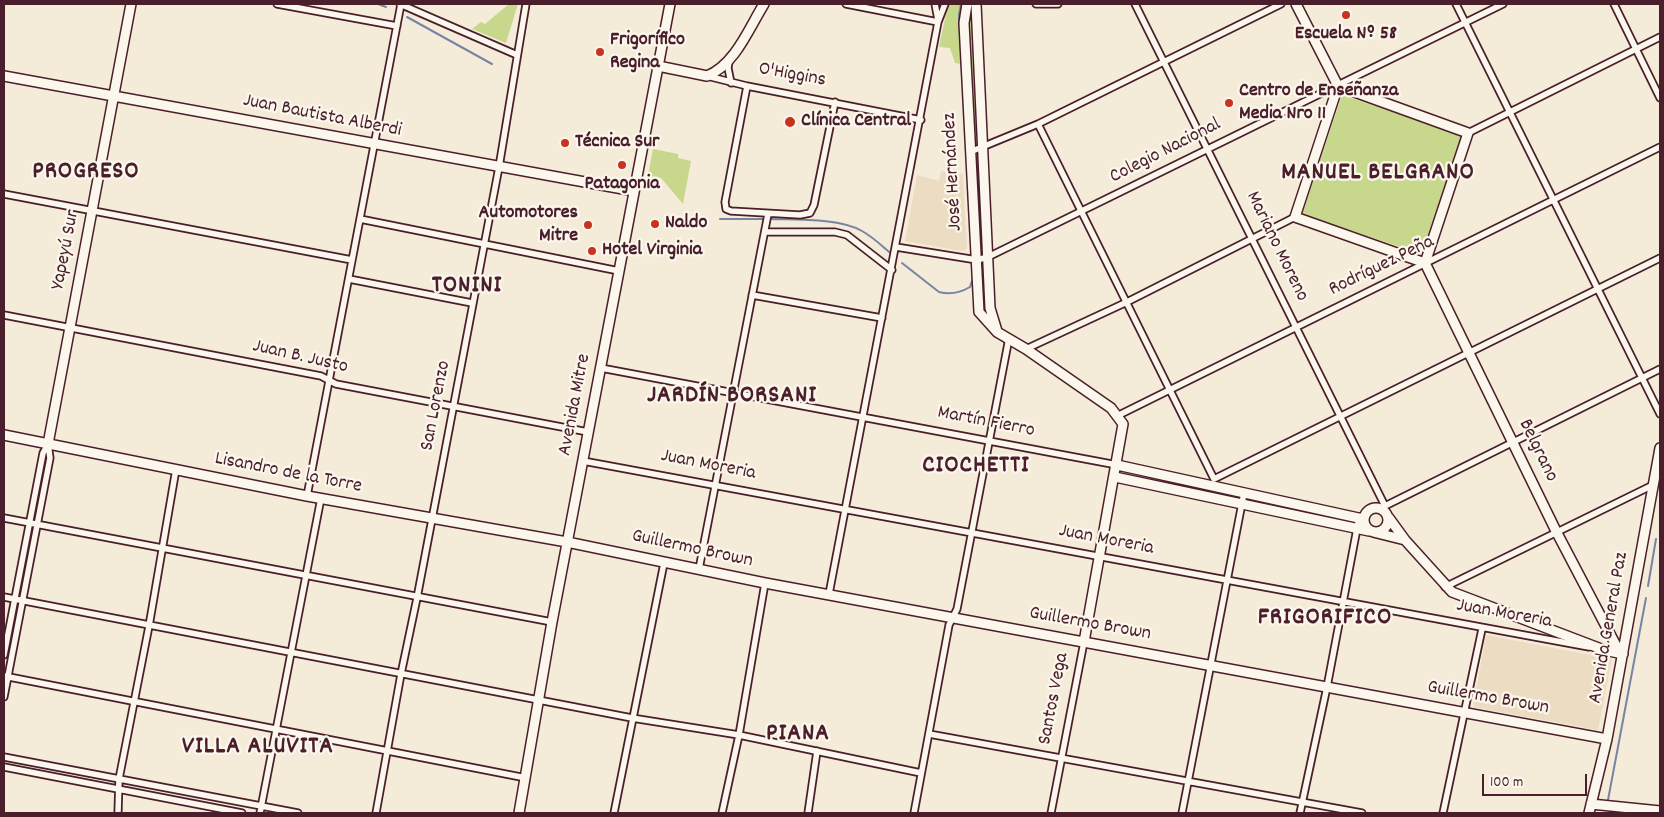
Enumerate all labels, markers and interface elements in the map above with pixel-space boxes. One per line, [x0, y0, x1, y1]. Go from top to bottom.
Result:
marker: Escuela Nº 58 [1340, 9, 1352, 21]
place label: Escuela Nº 58 [1295, 23, 1397, 47]
place label: Frigorífico Regina [610, 29, 685, 76]
marker: Frigorífico Regina [594, 46, 606, 58]
street label: O'Higgins [756, 58, 828, 94]
place label: Centro de Enseñanza Media Nro 11 [1239, 80, 1398, 127]
street label: Juan Bautista Alberdi [241, 90, 403, 144]
marker: Centro de Enseñanza Media Nro 11 [1223, 97, 1235, 109]
place label: Clínica Central [801, 110, 911, 134]
street label: José Hernández [939, 112, 969, 232]
street label: Colegio Nacional [1106, 114, 1226, 190]
marker: Clínica Central [783, 115, 797, 129]
place label: Técnica Sur [575, 131, 659, 155]
marker: Técnica Sur [559, 137, 571, 149]
district label: PROGRESO [31, 159, 141, 189]
marker: Patagonia [616, 159, 628, 171]
district label: MANUEL BELGRANO [1279, 160, 1477, 190]
place label: Patagonia [584, 173, 660, 197]
street label: Mariano Moreno [1239, 188, 1313, 306]
place label: Automotores Mitre [479, 202, 578, 249]
street label: Yapeyú Sur [48, 208, 86, 292]
place label: Naldo [665, 212, 707, 236]
marker: Naldo [649, 218, 661, 230]
marker: Automotores Mitre [582, 219, 594, 231]
street label: Rodríguez Peña [1326, 231, 1438, 303]
place label: Hotel Virginia [602, 239, 702, 263]
marker: Hotel Virginia [586, 245, 598, 257]
district label: TONINI [431, 273, 503, 303]
street label: Juan B. Justo [250, 335, 350, 381]
street label: Avenida Mitre [554, 352, 598, 458]
street label: San Lorenzo [417, 359, 457, 453]
district label: JARDÍN BORSANI [645, 383, 819, 413]
street label: Martín Fierro [935, 402, 1037, 444]
street label: Belgrano [1512, 416, 1562, 486]
street label: Juan Moreria [658, 445, 758, 487]
street label: Lisandro de la Torre [212, 448, 364, 500]
district label: CIOCHETTI [921, 453, 1031, 483]
street label: Juan Moreria [1056, 520, 1156, 562]
street label: Guillermo Brown [629, 525, 755, 575]
street label: Avenida General Paz [1585, 550, 1635, 706]
street label: Juan Moreria [1454, 595, 1554, 635]
street label: Guillermo Brown [1027, 602, 1153, 648]
district label: FRIGORIFICO [1256, 605, 1394, 635]
street label: Santos Vega [1034, 651, 1076, 747]
street label: Guillermo Brown [1425, 676, 1551, 722]
district label: PIANA [766, 721, 830, 751]
district label: VILLA ALUVITA [180, 734, 336, 764]
scale bar [1484, 764, 1589, 796]
text: 100 m [1490, 772, 1523, 794]

